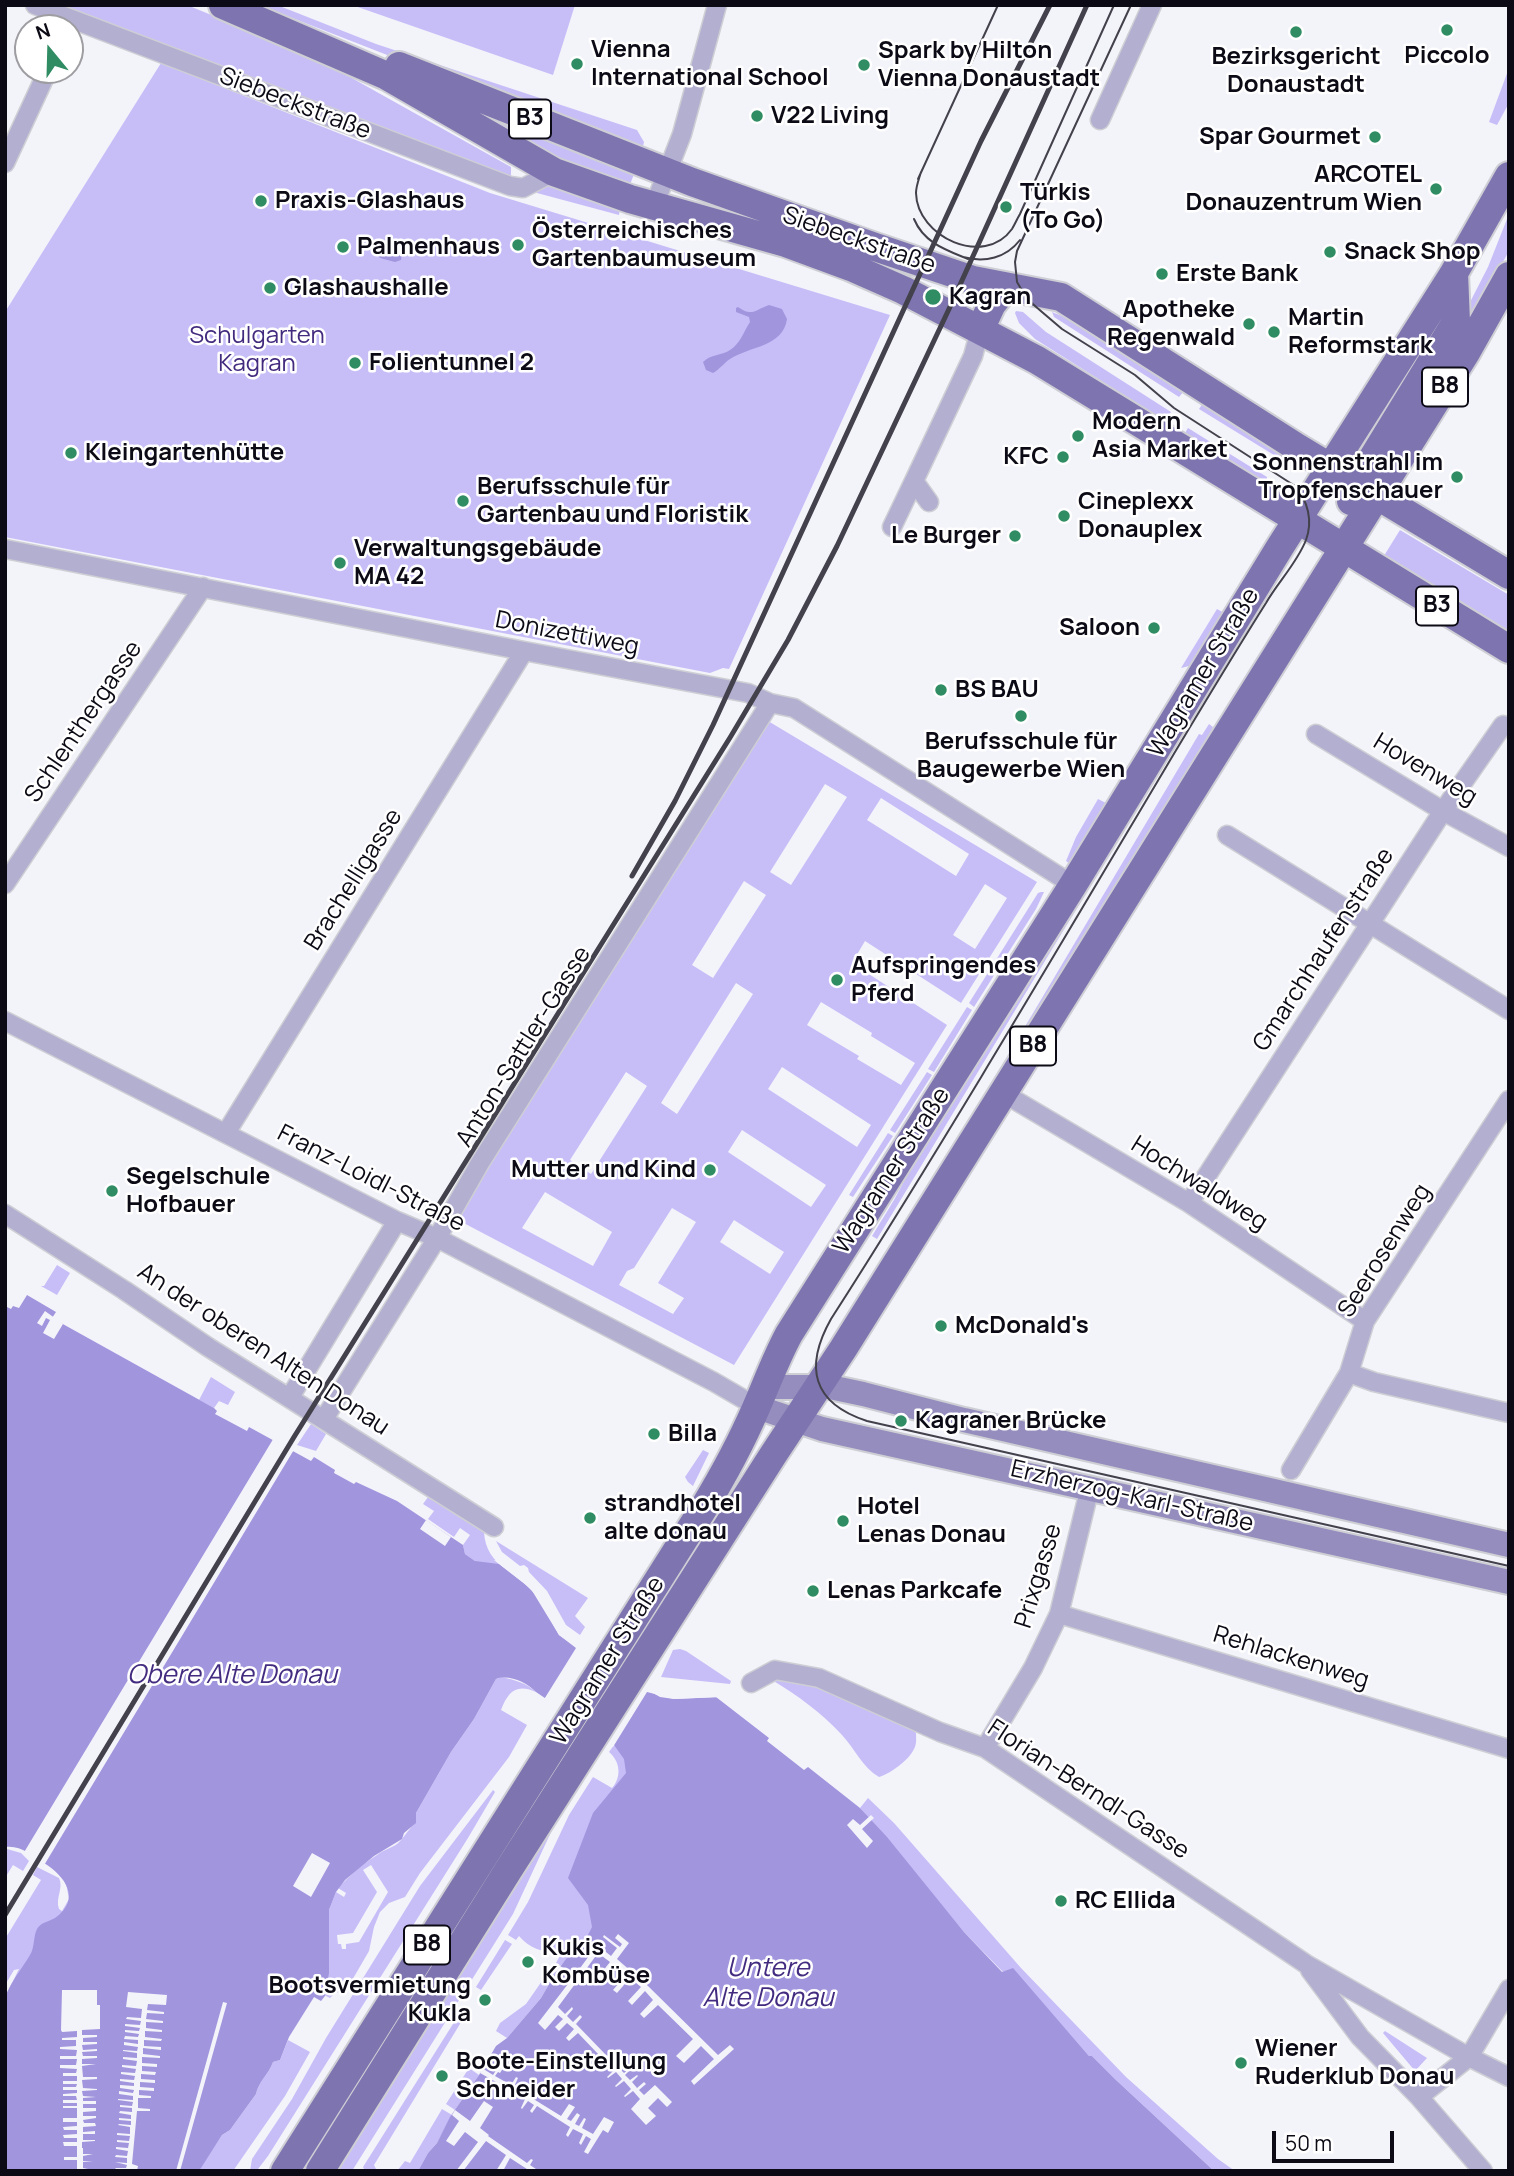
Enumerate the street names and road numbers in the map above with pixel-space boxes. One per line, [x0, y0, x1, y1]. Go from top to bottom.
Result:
street label: Siebeckstraße [215, 62, 375, 146]
road number: B3 [509, 100, 551, 138]
street label: Siebeckstraße [779, 201, 939, 281]
road number: B8 [1422, 368, 1468, 406]
street label: Wagramer Straße [1142, 583, 1266, 763]
road number: B3 [1416, 586, 1458, 626]
street label: Donizettiweg [493, 606, 641, 662]
street label: Schlenthergasse [19, 636, 149, 808]
street label: Hovenweg [1368, 728, 1482, 812]
street label: Brachelligasse [299, 804, 409, 956]
street label: Gmarchhaufenstraße [1248, 843, 1400, 1057]
street label: Anton-Sattler-Gasse [451, 941, 597, 1153]
road number: B8 [1010, 1026, 1056, 1065]
street label: Wagramer Straße [828, 1082, 956, 1260]
street label: Franz-Loidl-Straße [272, 1119, 470, 1239]
street label: Hochwaldweg [1126, 1131, 1272, 1237]
street label: Seerosenweg [1333, 1179, 1437, 1323]
street label: An der oberen Alten Donau [132, 1258, 394, 1442]
street label: Erzherzog-Karl-Straße [1008, 1455, 1256, 1539]
street label: Prixgasse [1009, 1520, 1069, 1632]
street label: Wagramer Straße [545, 1572, 671, 1750]
street label: Rehlackenweg [1210, 1621, 1372, 1695]
street label: Florian-Berndl-Gasse [982, 1714, 1194, 1866]
road number: B8 [404, 1926, 450, 1964]

